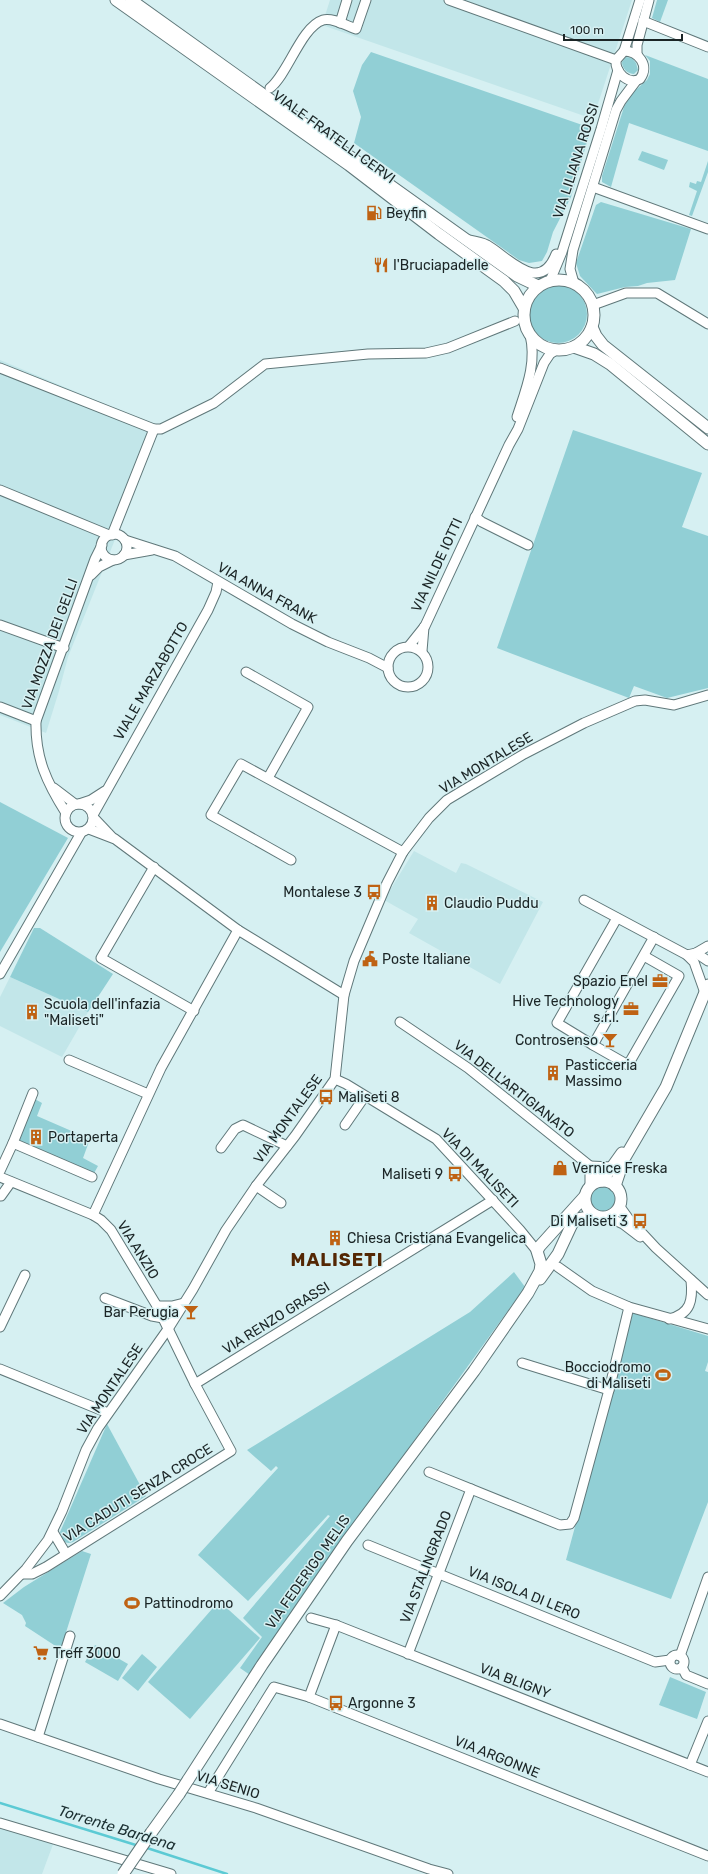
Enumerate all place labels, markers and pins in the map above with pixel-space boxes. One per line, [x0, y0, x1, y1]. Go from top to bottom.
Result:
fuel station icon: Beyfin [365, 204, 383, 222]
place label: Beyfin [386, 205, 427, 222]
restaurant icon: I'Bruciapadelle [372, 256, 390, 274]
place label: I'Bruciapadelle [393, 257, 489, 274]
bus stop icon: Montalese 3 [365, 883, 383, 901]
place label: Montalese 3 [283, 884, 362, 901]
building icon: Claudio Puddu [423, 894, 441, 912]
place label: Claudio Puddu [444, 895, 539, 912]
public building icon: Poste Italiane [361, 950, 379, 968]
place label: Poste Italiane [382, 951, 471, 968]
office icon: Spazio Enel [651, 972, 669, 990]
place label: Spazio Enel [573, 973, 648, 990]
place label: Hive Technology s.r.l. [512, 993, 619, 1026]
place label: Scuola dell'infazia "Maliseti" [44, 996, 161, 1029]
office icon: Hive Technology s.r.l. [622, 1000, 640, 1018]
building icon: Scuola dell'infazia "Maliseti" [23, 1003, 41, 1021]
bar icon: Controsenso [601, 1031, 619, 1049]
place label: Controsenso [515, 1032, 598, 1049]
place label: Pasticceria Massimo [565, 1057, 637, 1090]
building icon: Pasticceria Massimo [544, 1064, 562, 1082]
bus stop icon: Maliseti 8 [317, 1088, 335, 1106]
place label: Maliseti 8 [338, 1089, 400, 1106]
building icon: Portaperta [27, 1128, 45, 1146]
place label: Portaperta [48, 1129, 118, 1146]
shop icon: Vernice Freska [551, 1159, 569, 1177]
place label: Vernice Freska [572, 1160, 667, 1177]
bus stop icon: Maliseti 9 [446, 1165, 464, 1183]
place label: Maliseti 9 [382, 1166, 443, 1183]
bus stop icon: Di Maliseti 3 [631, 1212, 649, 1230]
place label: Di Maliseti 3 [550, 1213, 628, 1230]
building icon: Chiesa Cristiana Evangelica [326, 1229, 344, 1247]
place label: Chiesa Cristiana Evangelica [347, 1230, 526, 1247]
bar icon: Bar Perugia [182, 1303, 200, 1321]
place label: Bar Perugia [104, 1304, 179, 1321]
place label: Bocciodromo di Maliseti [565, 1359, 651, 1392]
sports icon: Bocciodromo di Maliseti [654, 1366, 672, 1384]
sports icon: Pattinodromo [123, 1594, 141, 1612]
place label: Pattinodromo [144, 1595, 233, 1612]
supermarket icon: Treff 3000 [32, 1644, 50, 1662]
place label: Treff 3000 [53, 1645, 121, 1662]
bus stop icon: Argonne 3 [327, 1694, 345, 1712]
place label: Argonne 3 [348, 1695, 416, 1712]

